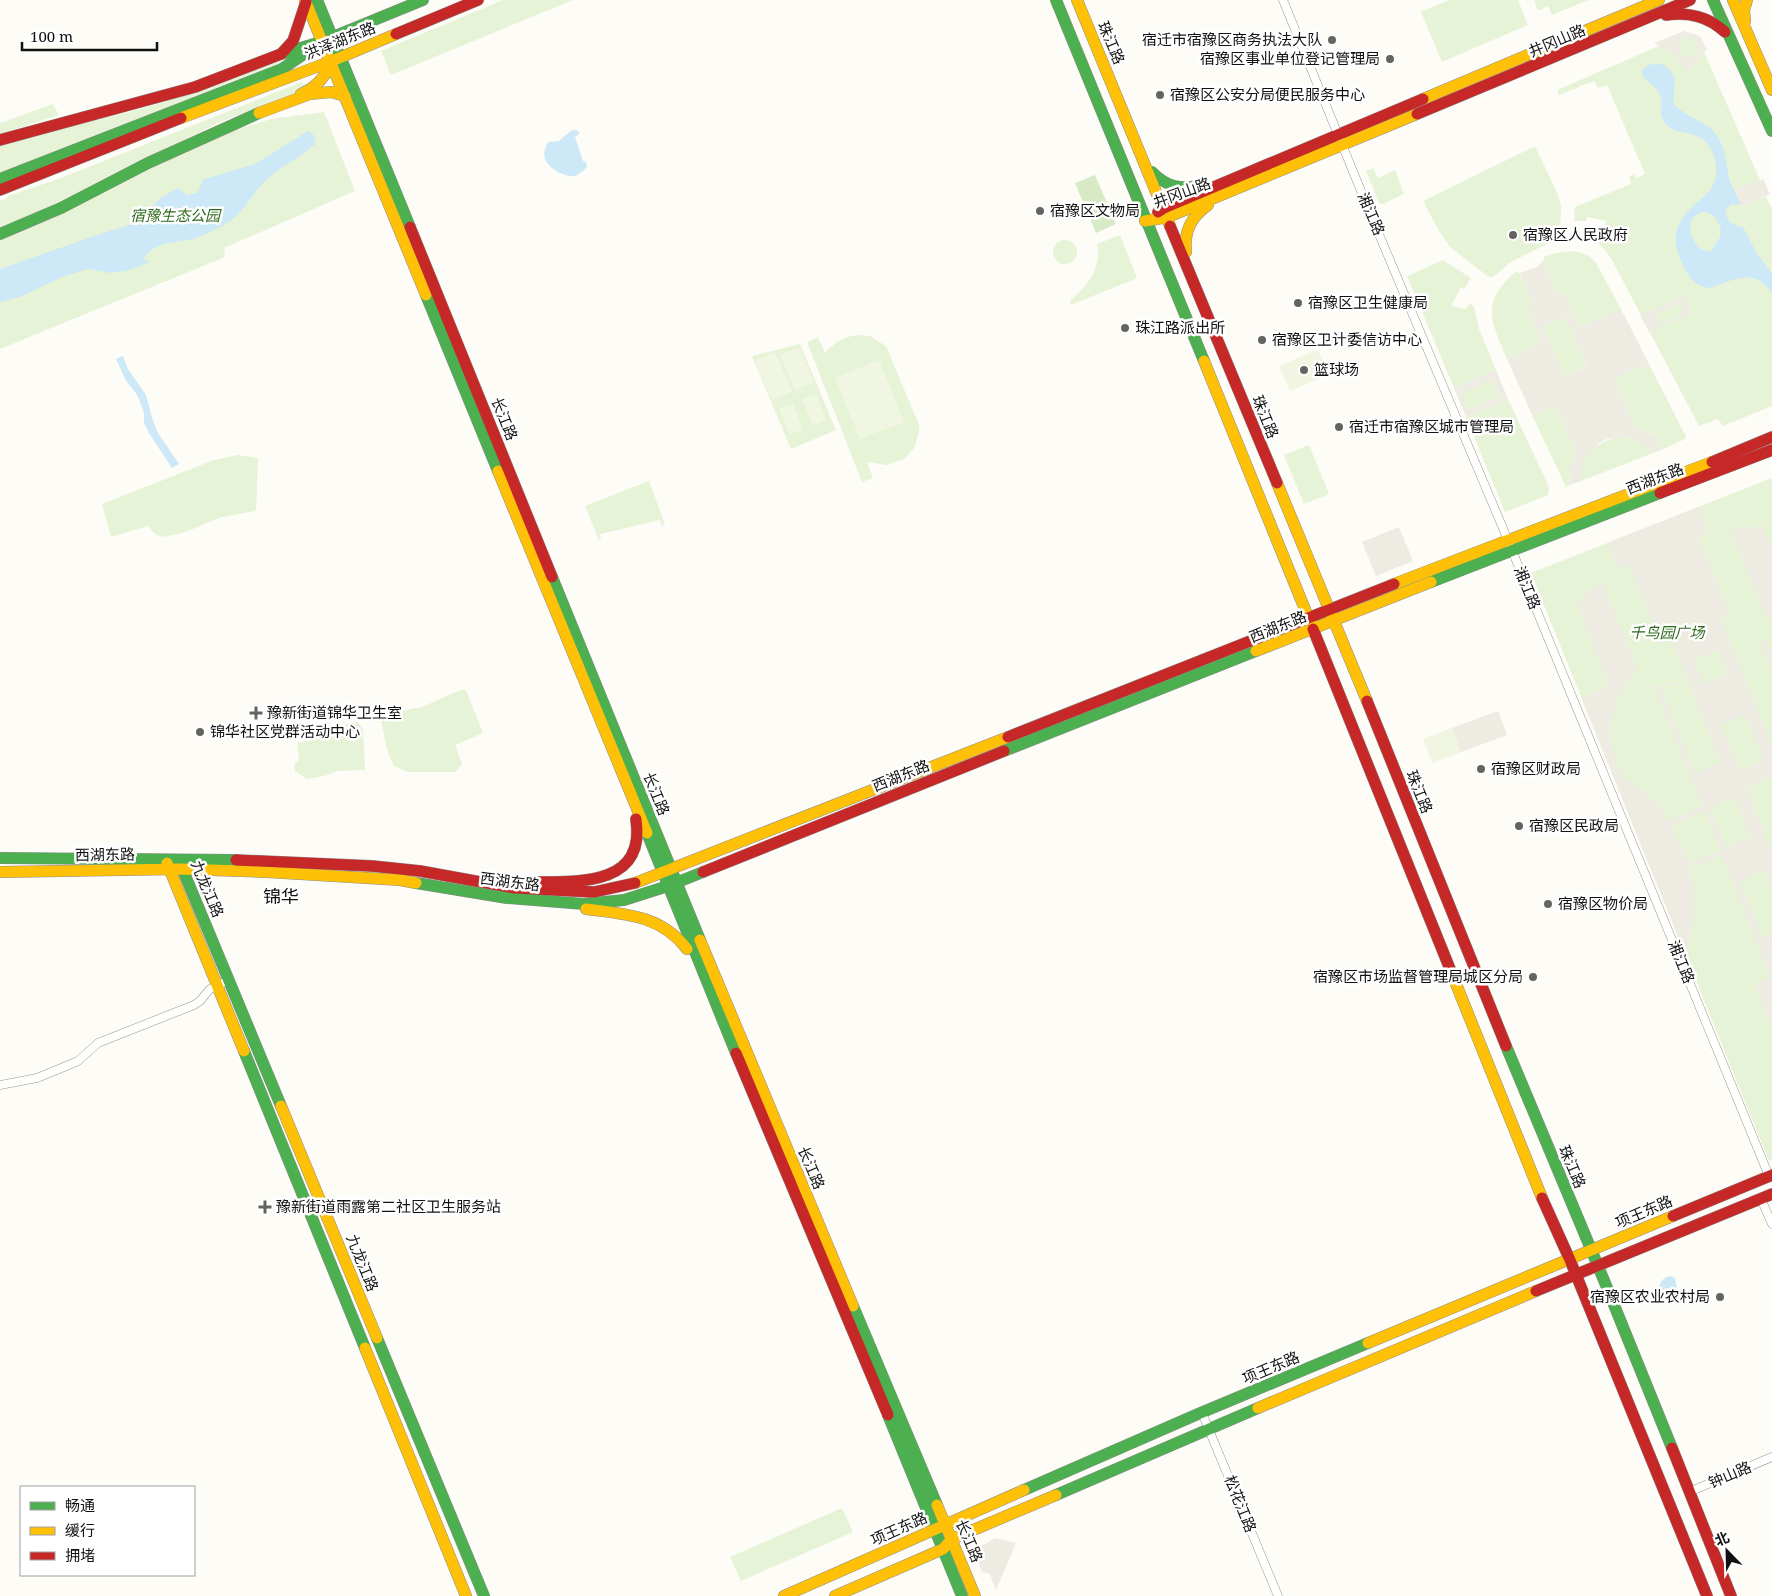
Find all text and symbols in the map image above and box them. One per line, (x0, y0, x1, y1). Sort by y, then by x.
street label: 洪泽湖东路 (301, 17, 378, 63)
street label: 珠江路 (1094, 18, 1130, 67)
street label: 井冈山路 (1525, 19, 1588, 61)
scale bar (22, 20, 158, 52)
text: 100 m (30, 26, 73, 46)
place label: 宿迁市宿豫区商务执法大队 (1142, 29, 1322, 49)
marker: 宿迁市宿豫区商务执法大队 (1326, 34, 1338, 46)
place label: 宿豫区事业单位登记管理局 (1200, 48, 1380, 68)
marker: 宿豫区事业单位登记管理局 (1384, 53, 1396, 65)
place label: 宿豫区公安分局便民服务中心 (1170, 84, 1365, 104)
marker: 宿豫区公安分局便民服务中心 (1154, 89, 1166, 101)
street label: 井冈山路 (1150, 172, 1213, 212)
street label: 湘江路 (1354, 189, 1390, 238)
place label: 宿豫区文物局 (1050, 200, 1140, 220)
park label: 宿豫生态公园 (130, 205, 222, 225)
marker: 宿豫区文物局 (1034, 205, 1046, 217)
place label: 宿豫区人民政府 (1523, 224, 1628, 244)
marker: 宿豫区人民政府 (1507, 229, 1519, 241)
place label: 宿豫区卫生健康局 (1308, 292, 1428, 312)
marker: 宿豫区卫生健康局 (1292, 297, 1304, 309)
place label: 珠江路派出所 (1135, 317, 1225, 337)
marker: 珠江路派出所 (1119, 322, 1131, 334)
place label: 宿豫区卫计委信访中心 (1272, 329, 1422, 349)
marker: 宿豫区卫计委信访中心 (1256, 334, 1268, 346)
place label: 篮球场 (1314, 359, 1359, 379)
marker: 篮球场 (1298, 364, 1310, 376)
street label: 珠江路 (1248, 392, 1284, 441)
street label: 长江路 (487, 394, 523, 443)
place label: 宿迁市宿豫区城市管理局 (1349, 416, 1514, 436)
marker: 宿迁市宿豫区城市管理局 (1333, 421, 1345, 433)
street label: 西湖东路 (1623, 458, 1686, 498)
street label: 湘江路 (1510, 563, 1546, 612)
street label: 西湖东路 (1246, 606, 1309, 647)
park label: 千鸟园广场 (1629, 622, 1706, 642)
place label: 豫新街道锦华卫生室 (267, 702, 402, 722)
marker: 豫新街道锦华卫生室 (249, 706, 263, 720)
place label: 锦华社区党群活动中心 (210, 721, 360, 741)
marker: 锦华社区党群活动中心 (194, 726, 206, 738)
street label: 西湖东路 (869, 755, 932, 796)
place label: 宿豫区财政局 (1491, 758, 1581, 778)
marker: 宿豫区财政局 (1475, 763, 1487, 775)
street label: 珠江路 (1402, 767, 1438, 816)
street label: 长江路 (639, 769, 675, 818)
place label: 宿豫区民政局 (1529, 815, 1619, 835)
marker: 宿豫区民政局 (1513, 820, 1525, 832)
street label: 西湖东路 (75, 843, 135, 865)
street label: 九龙江路 (187, 857, 229, 920)
street label: 西湖东路 (479, 867, 541, 895)
district label: 锦华 (263, 884, 299, 908)
place label: 宿豫区物价局 (1558, 893, 1648, 913)
marker: 宿豫区物价局 (1542, 898, 1554, 910)
street label: 湘江路 (1664, 937, 1700, 986)
place label: 宿豫区市场监督管理局城区分局 (1313, 966, 1523, 986)
marker: 宿豫区市场监督管理局城区分局 (1527, 971, 1539, 983)
street label: 珠江路 (1555, 1142, 1591, 1191)
street label: 长江路 (794, 1143, 830, 1192)
street label: 项王东路 (1612, 1190, 1675, 1232)
place label: 豫新街道雨露第二社区卫生服务站 (276, 1196, 501, 1216)
marker: 豫新街道雨露第二社区卫生服务站 (258, 1200, 272, 1214)
street label: 九龙江路 (342, 1231, 383, 1294)
place label: 宿豫区农业农村局 (1590, 1286, 1710, 1306)
marker: 宿豫区农业农村局 (1714, 1291, 1726, 1303)
street label: 项王东路 (1239, 1346, 1302, 1388)
street label: 钟山路 (1705, 1456, 1754, 1492)
street label: 松花江路 (1220, 1472, 1261, 1535)
legend (20, 1486, 195, 1576)
text: 畅通 (65, 1495, 95, 1515)
street label: 项王东路 (867, 1507, 930, 1549)
street label: 长江路 (952, 1516, 988, 1565)
text: 缓行 (65, 1520, 95, 1540)
north arrow (1702, 1526, 1752, 1576)
text: 北 (1712, 1527, 1732, 1550)
text: 拥堵 (65, 1545, 95, 1565)

